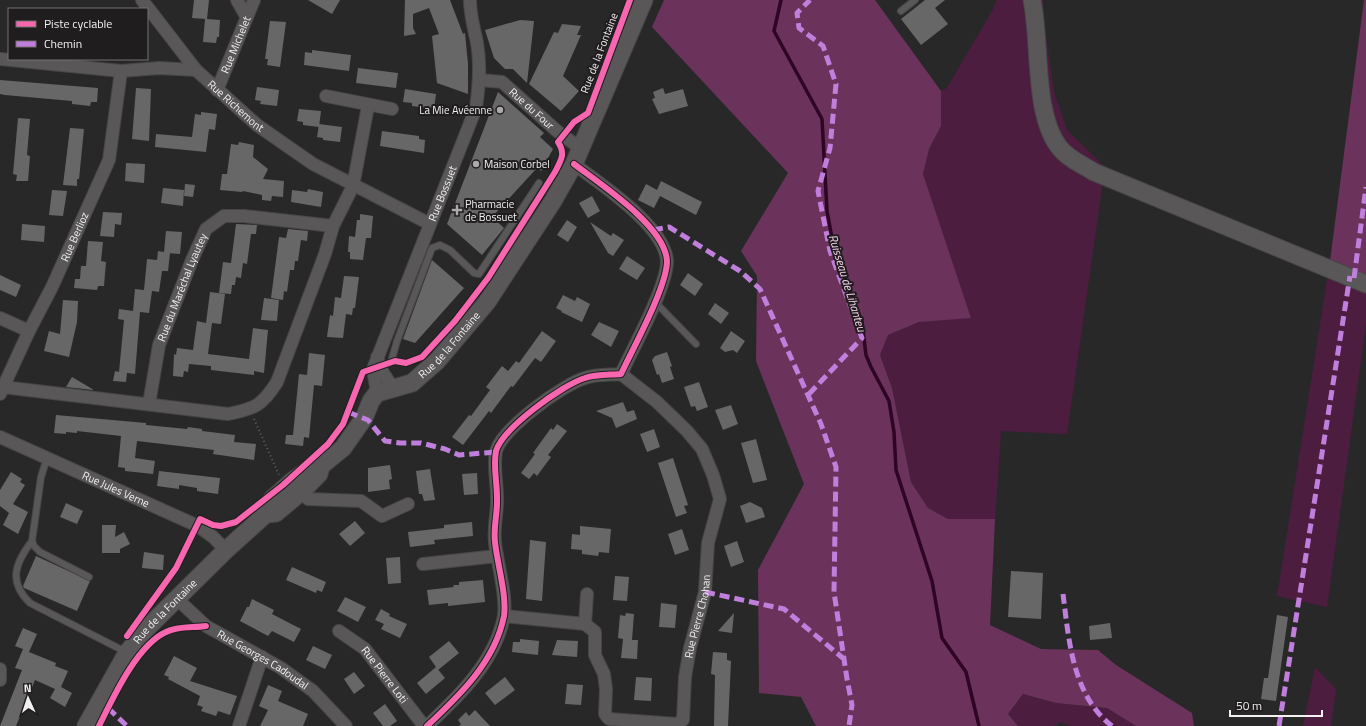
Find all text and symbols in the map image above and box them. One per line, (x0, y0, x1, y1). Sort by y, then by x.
legend (8, 8, 148, 60)
street label: Rue de la Fontaine (576, 10, 622, 96)
text: Piste cyclable (44, 14, 112, 33)
street label: Rue Michelet (217, 14, 255, 76)
text: Chemin (44, 34, 82, 53)
street label: Rue Richemont (204, 76, 267, 136)
street label: Rue du Four (506, 84, 558, 133)
place label: La Mie Avéenne (419, 102, 492, 118)
marker: La Mie Avéenne (495, 105, 505, 115)
place label: Maison Corbel (484, 156, 550, 172)
marker: Maison Corbel (471, 159, 481, 169)
street label: Rue Bossuet (424, 163, 461, 224)
place label: Pharmacie de Bossuet (465, 196, 517, 225)
marker: Pharmacie de Bossuet (452, 205, 462, 215)
street label: Rue Berlioz (56, 210, 93, 264)
street label: Rue du Maréchal Lyautey (153, 230, 211, 344)
water label: Ruisseau de Lihanteu (824, 232, 872, 335)
street label: Rue de la Fontaine (415, 308, 484, 382)
street label: Rue Jules Verne (80, 467, 152, 511)
street label: Rue Pierre Chohan (680, 574, 714, 659)
street label: Rue de la Fontaine (129, 575, 201, 647)
street label: Rue Georges Cadoudal (214, 626, 312, 693)
street label: Rue Pierre Loti (358, 643, 412, 707)
north arrow (8, 678, 48, 718)
text: N (23, 680, 32, 696)
scale bar (1230, 692, 1322, 718)
text: 50 m (1236, 696, 1262, 715)

